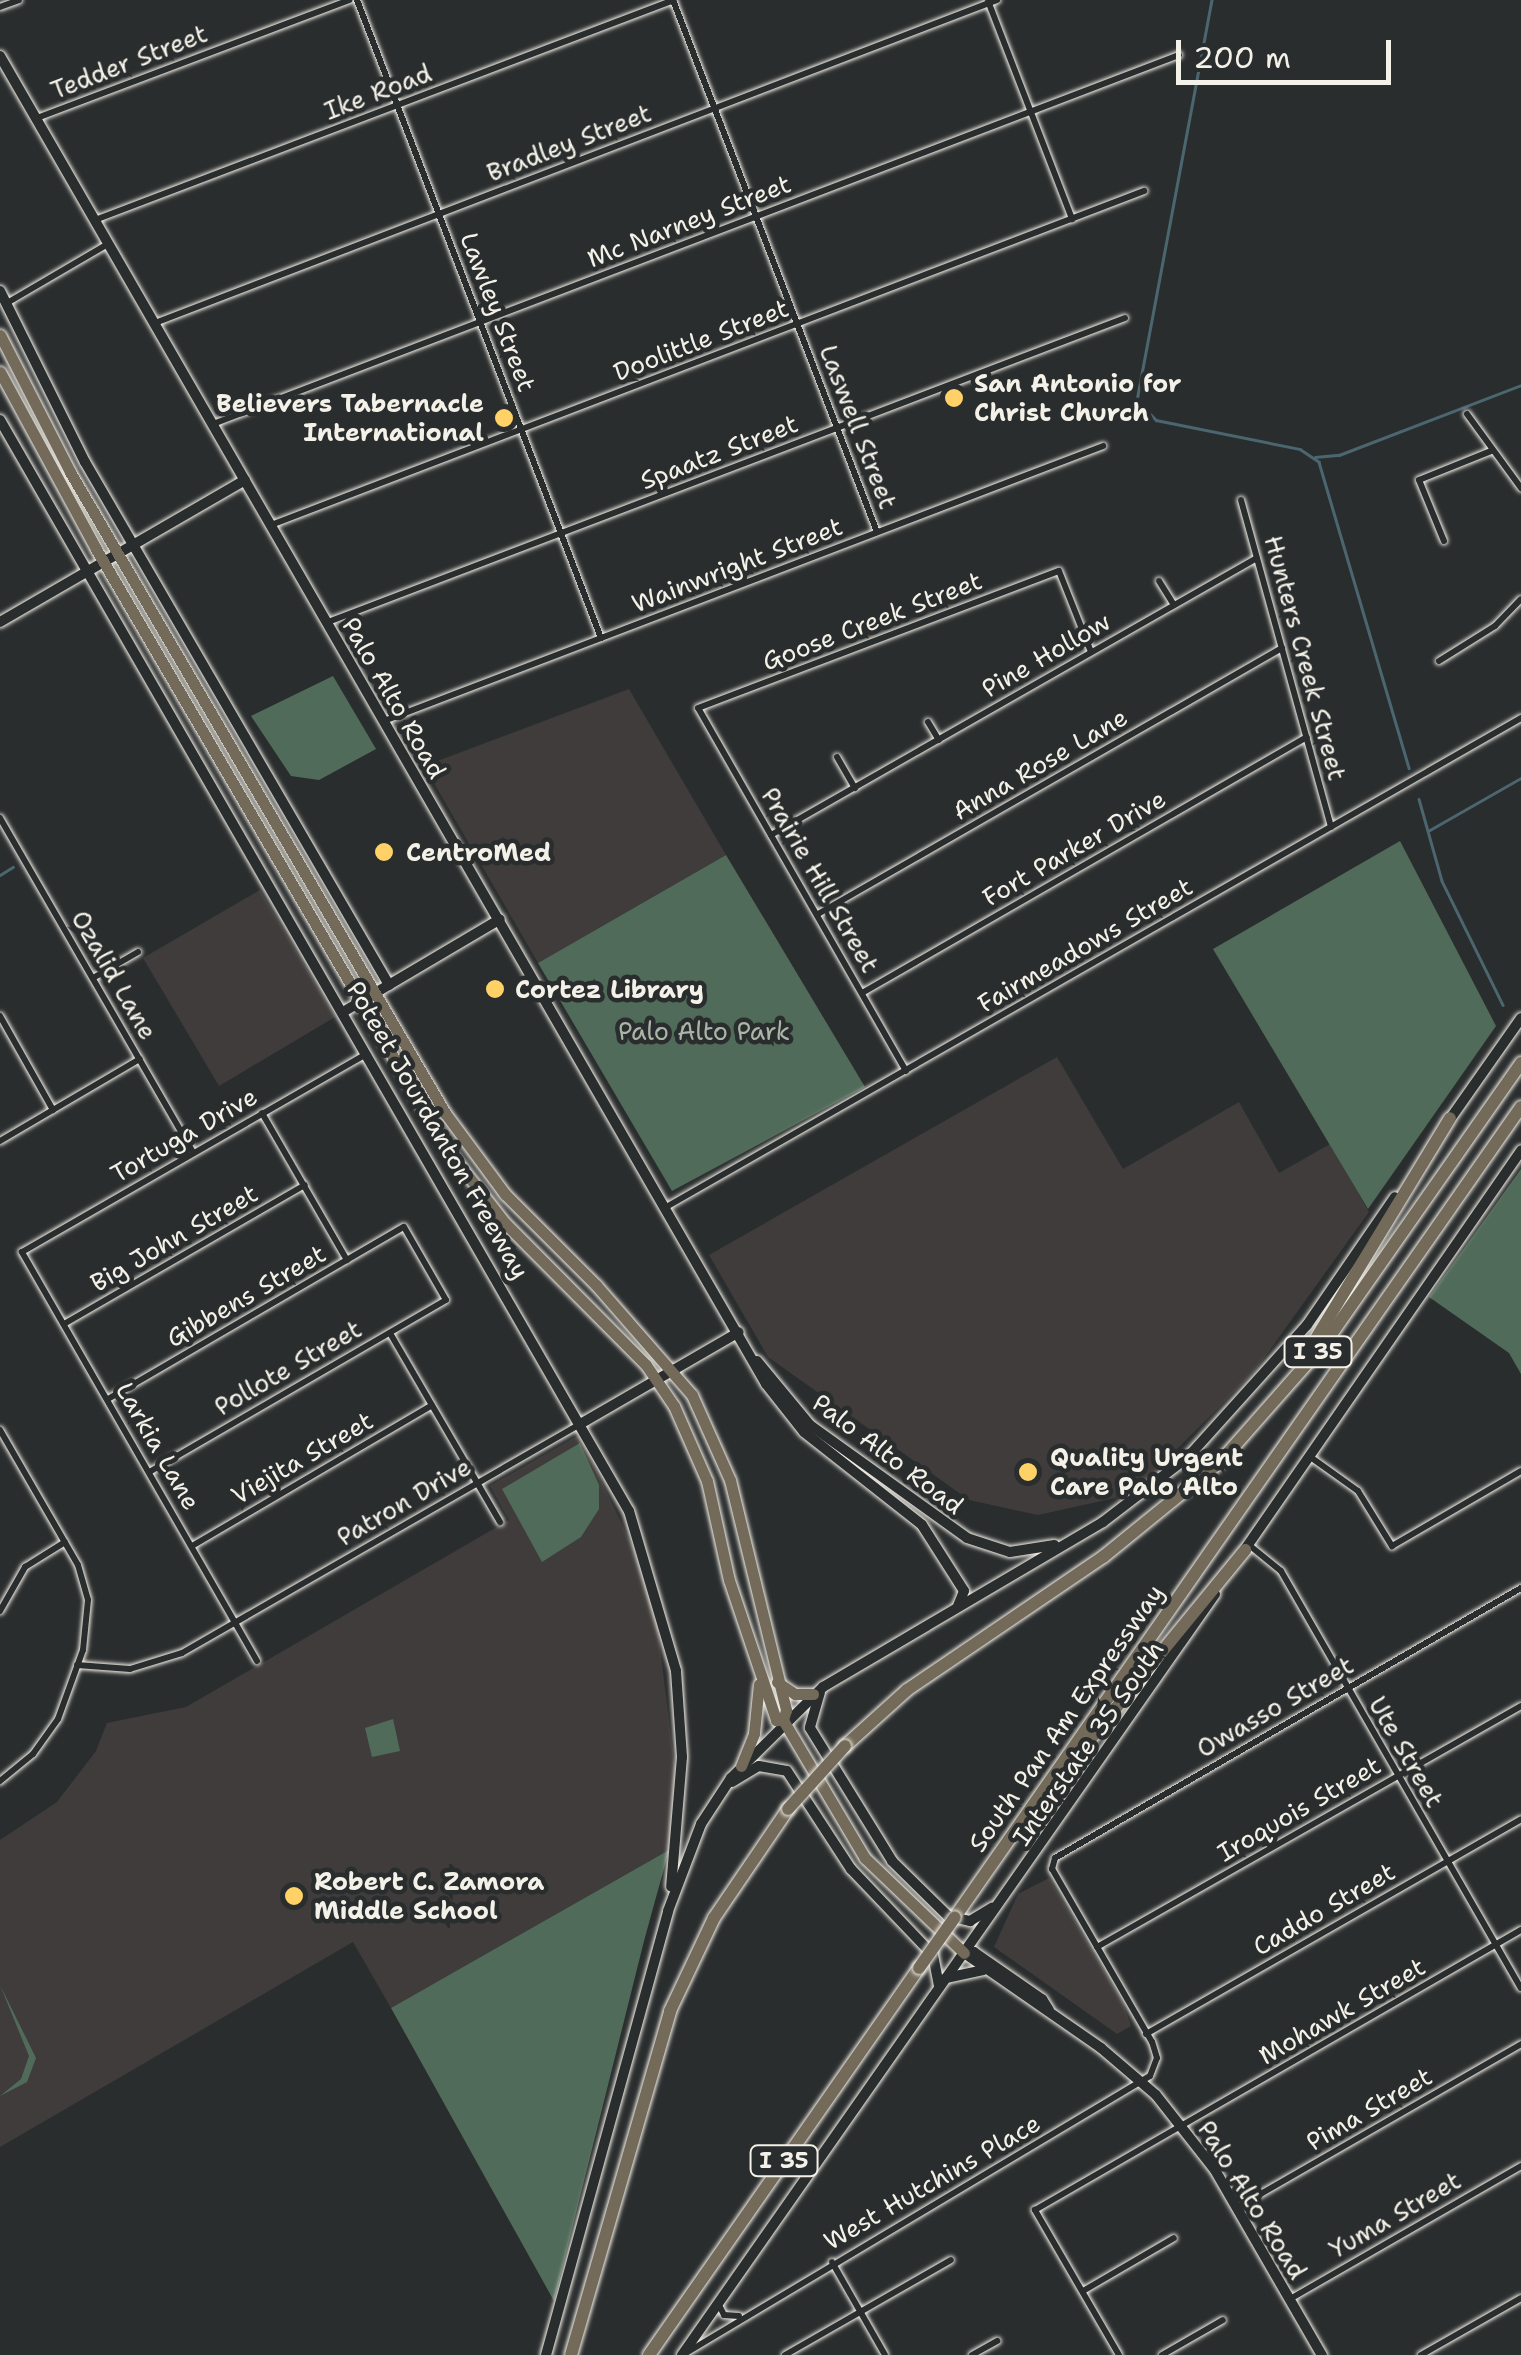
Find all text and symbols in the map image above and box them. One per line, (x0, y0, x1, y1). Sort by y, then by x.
street label: Tedder Street (47, 18, 211, 106)
scale bar (1181, 20, 1396, 82)
text: 200 m (1193, 37, 1291, 78)
street label: Ike Road (320, 58, 436, 126)
street label: Bradley Street (483, 98, 655, 188)
street label: Mc Narney Street (583, 168, 795, 274)
street label: Lawley Street (454, 228, 542, 396)
street label: Doolittle Street (609, 293, 793, 387)
street label: Laswell Street (813, 341, 903, 513)
place label: San Antonio for Christ Church (974, 369, 1182, 428)
marker: San Antonio for Christ Church (943, 387, 965, 409)
place label: Believers Tabernacle International (216, 389, 484, 448)
marker: Believers Tabernacle International (493, 407, 515, 429)
street label: Spaatz Street (636, 408, 802, 496)
street label: Wainwright Street (628, 511, 846, 619)
street label: Hunters Creek Street (1258, 532, 1352, 784)
street label: Goose Creek Street (758, 565, 986, 677)
street label: Pine Hollow (976, 606, 1116, 704)
street label: Palo Alto Road (336, 612, 452, 784)
street label: Anna Rose Lane (947, 702, 1133, 826)
street label: Prairie Hill Street (755, 782, 885, 978)
street label: Fort Parker Drive (977, 783, 1171, 913)
place label: CentroMed (406, 837, 551, 867)
marker: CentroMed (371, 839, 397, 865)
street label: Fairmeadows Street (972, 871, 1198, 1019)
street label: Ozalid Lane (65, 905, 163, 1045)
place label: Cortez Library (515, 974, 704, 1004)
street label: Poteet Jourdanton Freeway (340, 976, 536, 1284)
marker: Cortez Library (484, 978, 506, 1000)
park label: Palo Alto Park (618, 1016, 790, 1046)
street label: Tortuga Drive (106, 1081, 262, 1189)
street label: Big John Street (85, 1178, 263, 1298)
street label: Gibbens Street (161, 1238, 331, 1354)
street label: Pollote Street (209, 1314, 367, 1422)
road number: I 35 (1283, 1335, 1353, 1369)
street label: Larkia Lane (109, 1377, 207, 1515)
street label: Palo Alto Road (807, 1387, 969, 1521)
street label: Viejita Street (226, 1405, 378, 1511)
place label: Quality Urgent Care Palo Alto (1050, 1443, 1243, 1502)
street label: Patron Drive (332, 1452, 476, 1552)
marker: Quality Urgent Care Palo Alto (1015, 1459, 1041, 1485)
street label: South Pan Am Expressway (962, 1578, 1170, 1858)
street label: Interstate 35 South (1006, 1635, 1170, 1851)
street label: Owasso Street (1191, 1650, 1359, 1764)
street label: Ute Street (1362, 1691, 1450, 1813)
street label: Iroquois Street (1212, 1750, 1386, 1868)
street label: Caddo Street (1248, 1856, 1400, 1962)
place label: Robert C. Zamora Middle School (314, 1867, 544, 1926)
marker: Robert C. Zamora Middle School (283, 1885, 305, 1907)
street label: Mohawk Street (1254, 1951, 1430, 2071)
street label: Pima Street (1301, 2061, 1437, 2157)
street label: West Hutchins Place (818, 2108, 1046, 2256)
street label: Palo Alto Road (1191, 2115, 1313, 2285)
road number: I 35 (749, 2144, 819, 2178)
street label: Yuma Street (1324, 2165, 1466, 2265)

